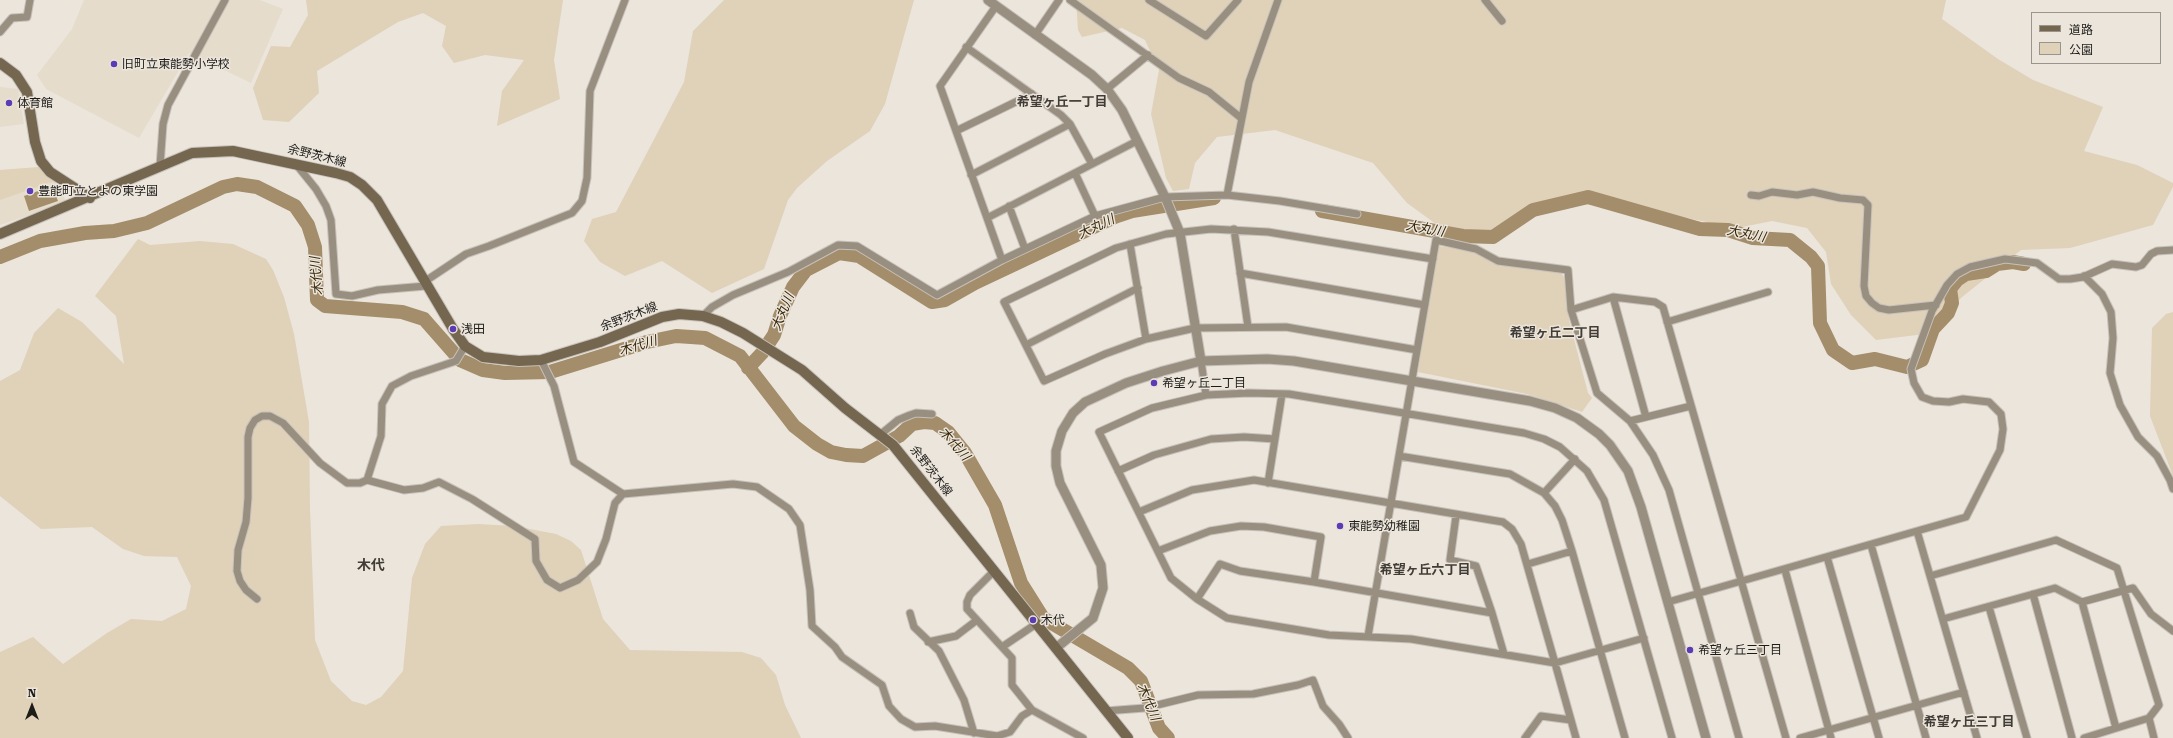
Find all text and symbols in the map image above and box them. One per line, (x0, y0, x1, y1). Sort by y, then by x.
legend (2031, 12, 2161, 64)
text: 道路 (2069, 23, 2093, 37)
text: 公園 (2069, 43, 2093, 57)
place label: 旧町立東能勢小学校 (122, 57, 230, 71)
marker: 旧町立東能勢小学校 (109, 59, 119, 69)
district label: 希望ヶ丘一丁目 (1017, 94, 1107, 110)
place label: 体育館 (17, 96, 53, 110)
marker: 体育館 (4, 98, 14, 108)
street label: 余野茨木線 (286, 142, 348, 170)
place label: 豊能町立とよの東学園 (38, 184, 158, 198)
marker: 豊能町立とよの東学園 (25, 186, 35, 196)
water label: 大丸川 (1075, 212, 1117, 242)
water label: 大丸川 (1404, 218, 1446, 240)
water label: 大丸川 (1725, 223, 1767, 245)
water label: 木代川 (308, 256, 326, 296)
water label: 大丸川 (768, 291, 798, 333)
street label: 余野茨木線 (598, 300, 660, 334)
place label: 浅田 (461, 322, 485, 336)
marker: 浅田 (448, 324, 458, 334)
district label: 希望ヶ丘二丁目 (1510, 325, 1600, 341)
water label: 木代川 (617, 333, 659, 359)
place label: 希望ヶ丘二丁目 (1162, 376, 1246, 390)
marker: 希望ヶ丘二丁目 (1149, 378, 1159, 388)
water label: 木代川 (935, 424, 973, 464)
street label: 余野茨木線 (907, 443, 955, 499)
place label: 東能勢幼稚園 (1348, 519, 1420, 533)
marker: 東能勢幼稚園 (1335, 521, 1345, 531)
district label: 木代 (357, 558, 385, 574)
district label: 希望ヶ丘六丁目 (1380, 562, 1470, 578)
place label: 木代 (1041, 613, 1065, 627)
marker: 木代 (1028, 615, 1038, 625)
place label: 希望ヶ丘三丁目 (1698, 643, 1782, 657)
marker: 希望ヶ丘三丁目 (1685, 645, 1695, 655)
water label: 木代川 (1133, 681, 1163, 723)
north arrow (12, 686, 52, 726)
text: N (28, 687, 36, 700)
district label: 希望ヶ丘三丁目 (1924, 714, 2014, 730)

